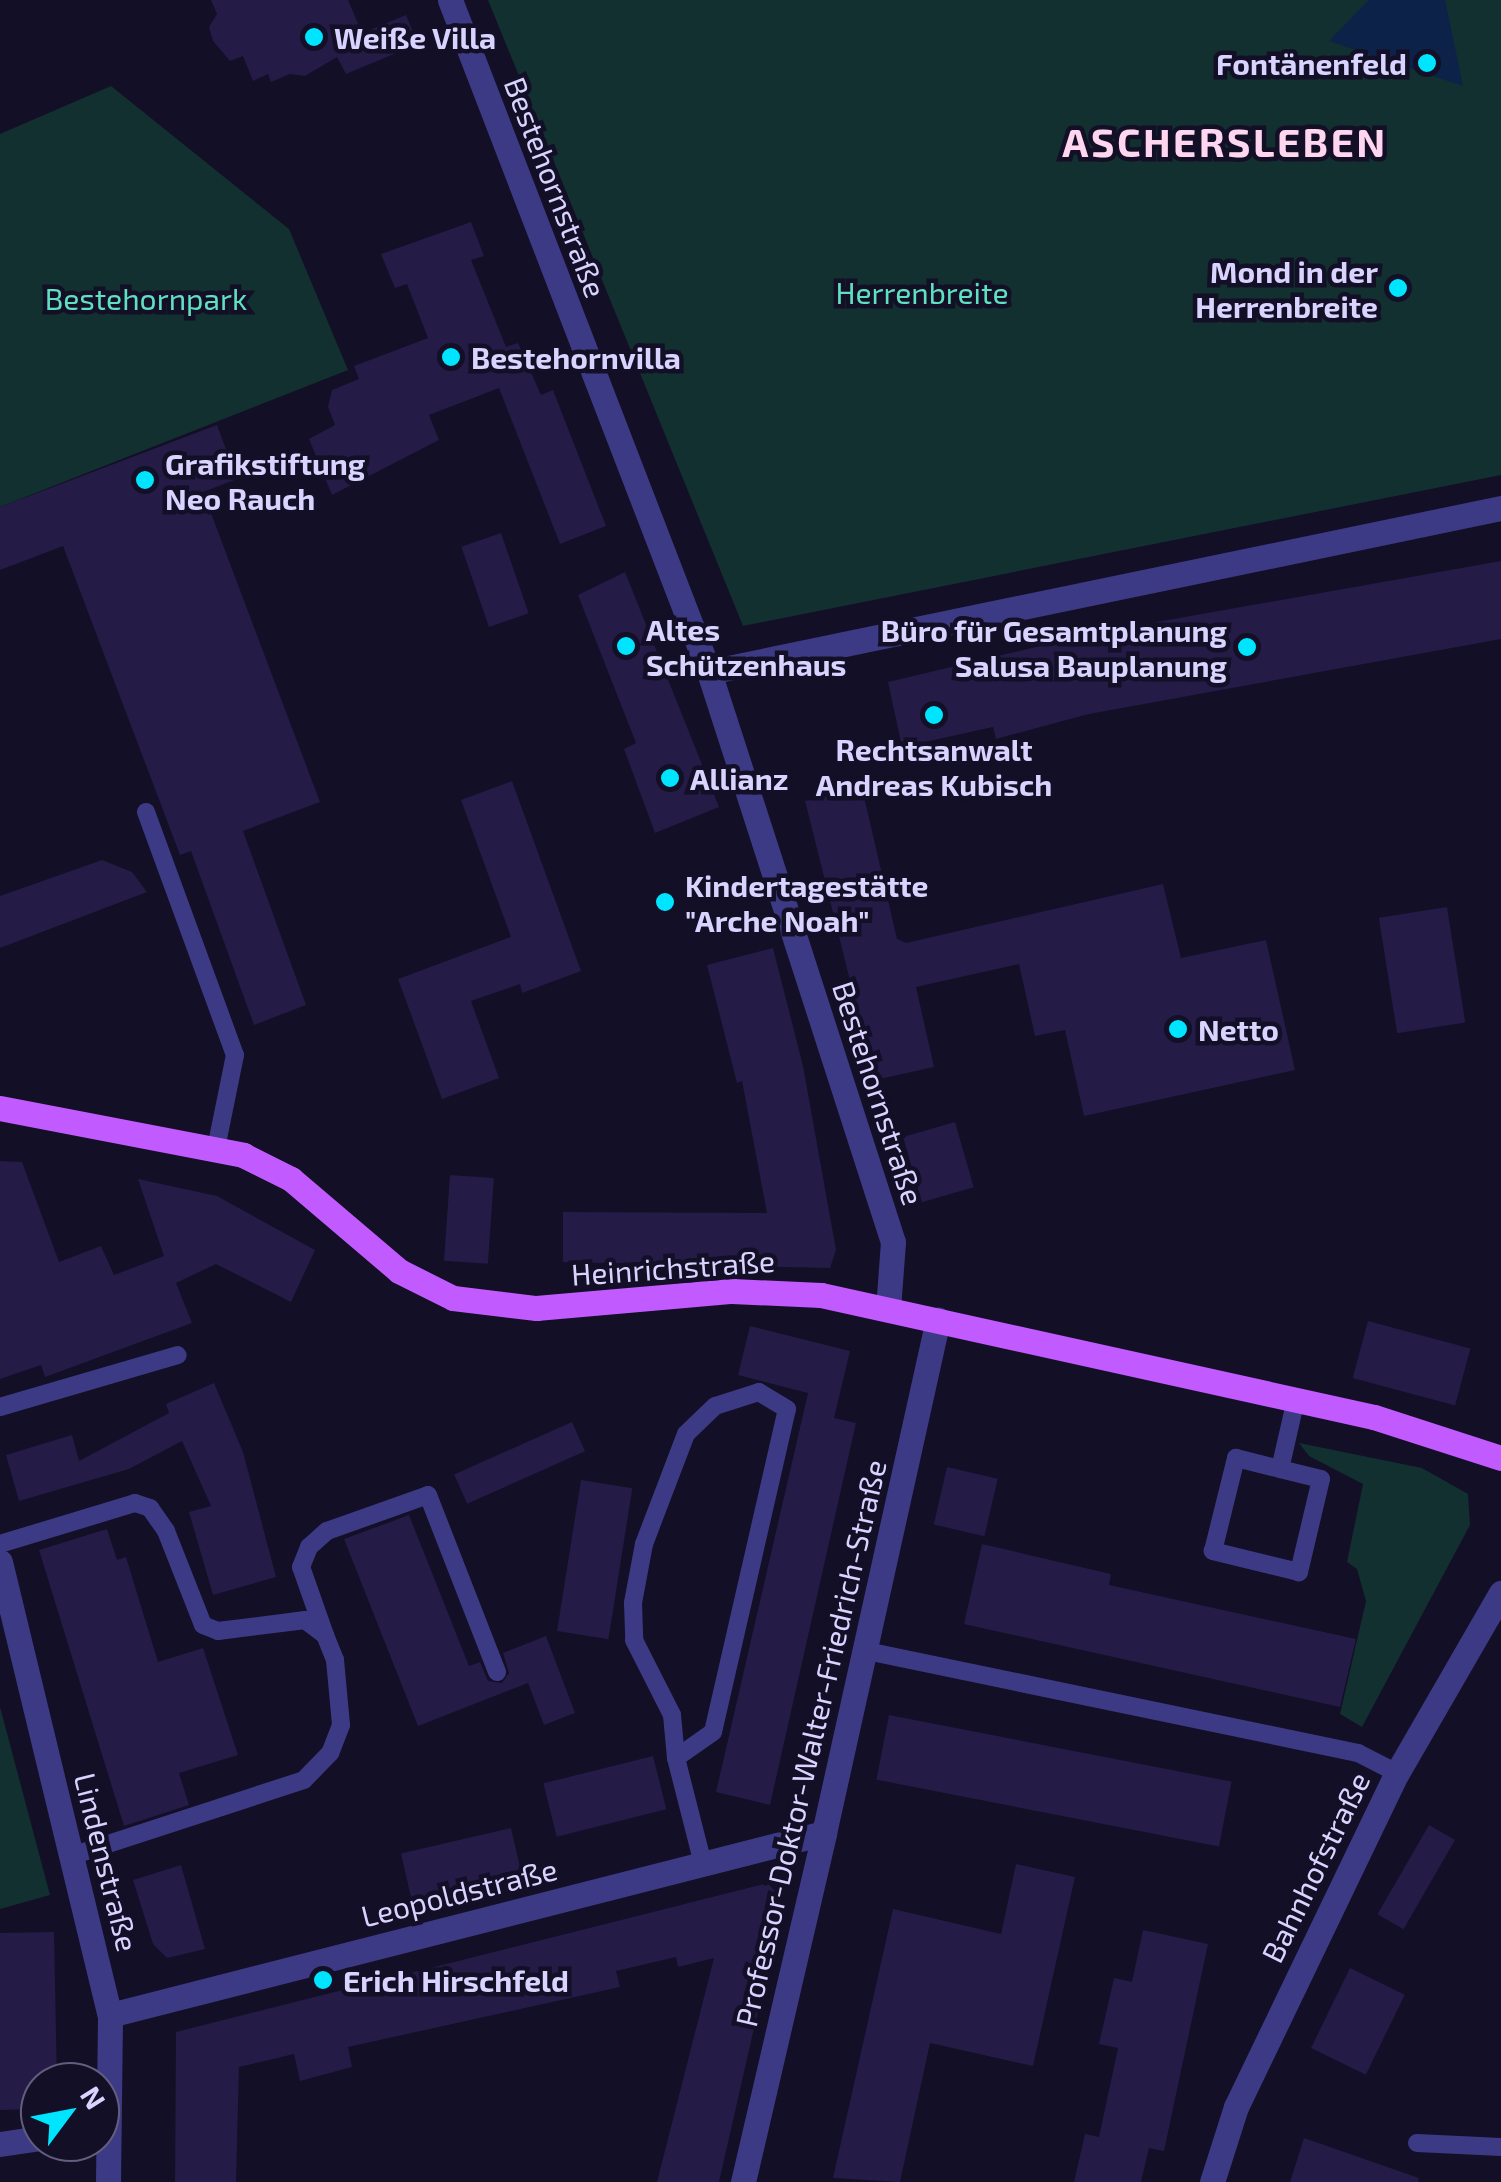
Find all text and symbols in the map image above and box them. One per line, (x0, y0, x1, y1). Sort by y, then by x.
place label: Weiße Villa (334, 19, 497, 55)
marker: Weiße Villa (303, 26, 325, 48)
place label: Fontänenfeld (1216, 45, 1407, 81)
marker: Fontänenfeld (1416, 52, 1438, 74)
street label: Bestehornstraße (497, 72, 615, 302)
district label: ASCHERSLEBEN (1062, 117, 1388, 165)
place label: Mond in der Herrenbreite (1195, 253, 1378, 324)
park label: Herrenbreite (835, 274, 1009, 310)
marker: Mond in der Herrenbreite (1387, 277, 1409, 299)
park label: Bestehornpark (45, 280, 247, 316)
place label: Bestehornvilla (471, 339, 681, 375)
marker: Bestehornvilla (440, 346, 462, 368)
place label: Grafikstiftung Neo Rauch (165, 445, 365, 516)
marker: Grafikstiftung Neo Rauch (134, 469, 156, 491)
place label: Altes Schützenhaus (646, 611, 846, 682)
place label: Büro für Gesamtplanung Salusa Bauplanung (880, 612, 1227, 682)
marker: Altes Schützenhaus (615, 635, 637, 657)
marker: Büro für Gesamtplanung Salusa Bauplanung (1236, 636, 1258, 658)
marker: Rechtsanwalt Andreas Kubisch (923, 704, 945, 726)
place label: Rechtsanwalt Andreas Kubisch (816, 731, 1052, 802)
place label: Allianz (690, 760, 788, 796)
marker: Allianz (659, 767, 681, 789)
place label: Kindertagestätte "Arche Noah" (685, 867, 928, 938)
marker: Kindertagestätte "Arche Noah" (654, 891, 676, 913)
street label: Bestehornstraße (826, 977, 932, 1209)
place label: Netto (1198, 1011, 1279, 1047)
marker: Netto (1167, 1018, 1189, 1040)
street label: Heinrichstraße (570, 1242, 776, 1292)
street label: Professor-Doktor-Walter-Friedrich-Straße (727, 1456, 893, 2030)
street label: Bahnhofstraße (1253, 1766, 1377, 1968)
street label: Lindenstraße (67, 1769, 147, 1955)
street label: Leopoldstraße (357, 1850, 561, 1934)
place label: Erich Hirschfeld (343, 1962, 569, 1998)
marker: Erich Hirschfeld (312, 1969, 334, 1991)
north arrow (20, 2062, 120, 2162)
text: N (74, 2080, 114, 2115)

